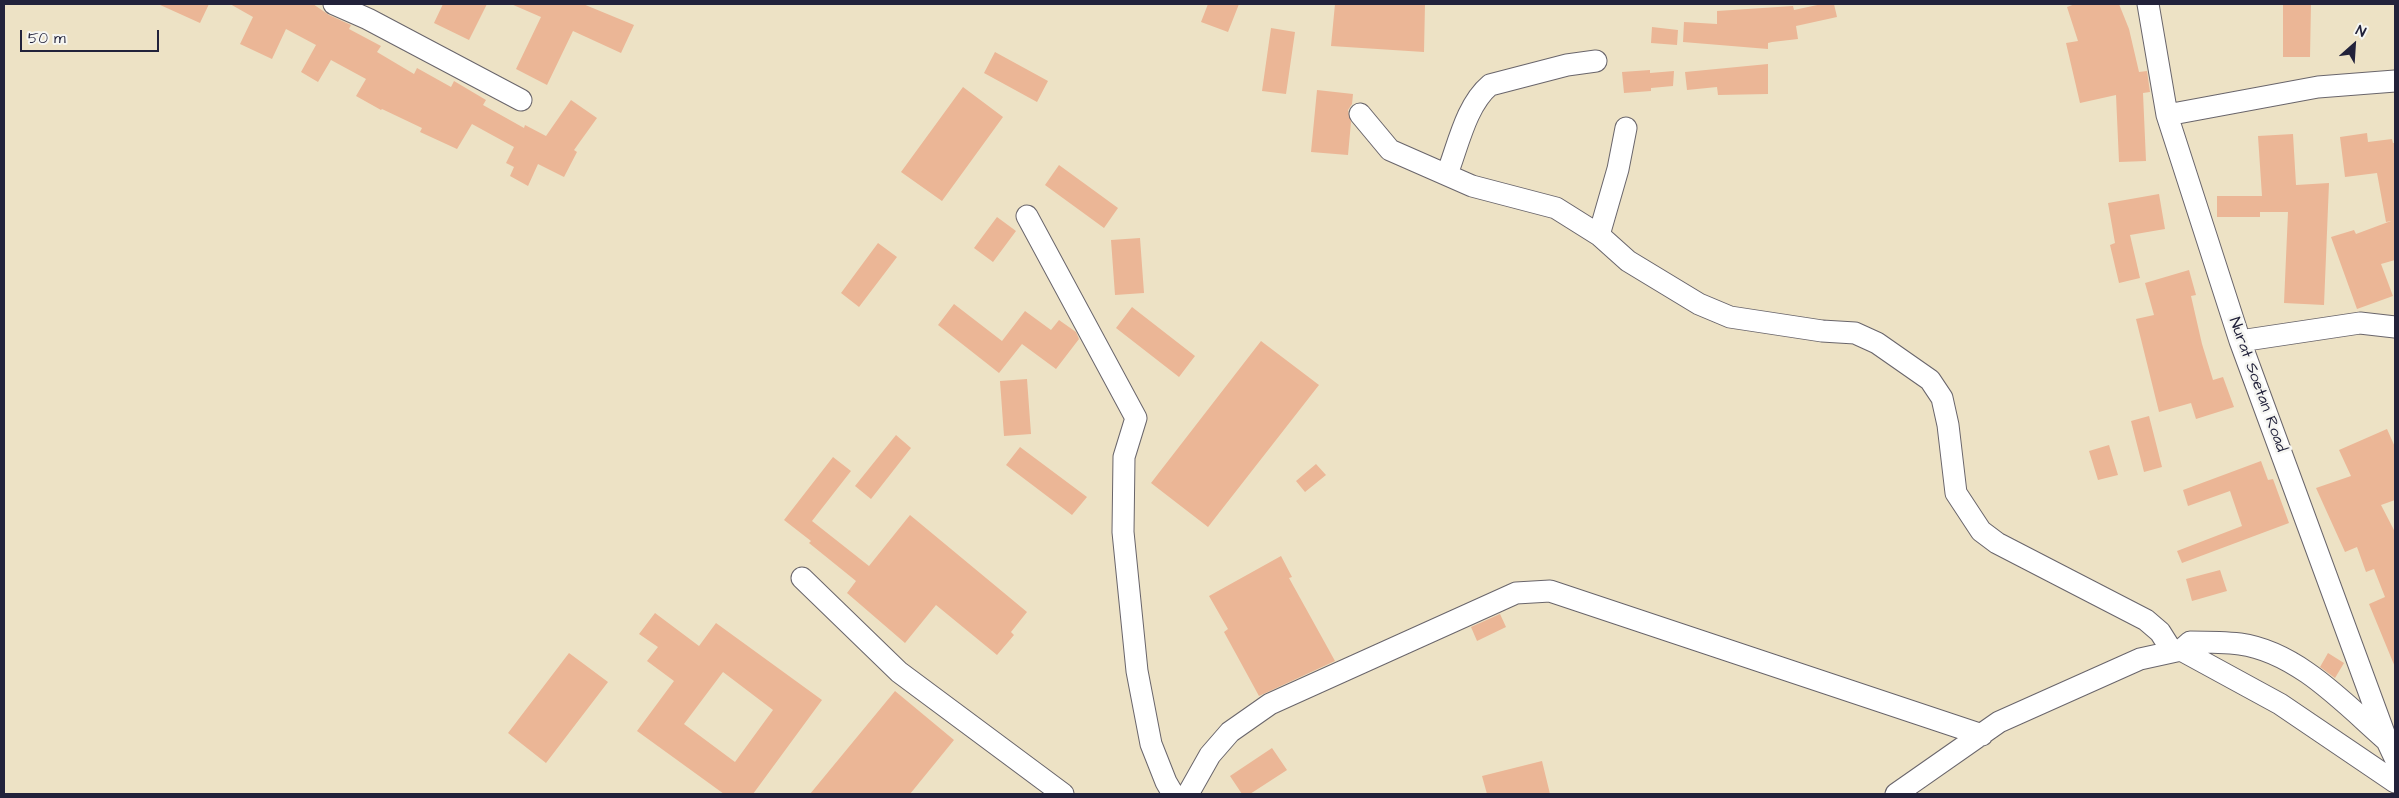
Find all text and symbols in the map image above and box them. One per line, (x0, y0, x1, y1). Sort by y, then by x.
scale bar (22, 20, 161, 52)
north arrow (2329, 20, 2379, 70)
text: N (2352, 21, 2369, 42)
text: 50 m (28, 28, 66, 49)
street label: Nurat Soetan Road (2224, 315, 2290, 455)

